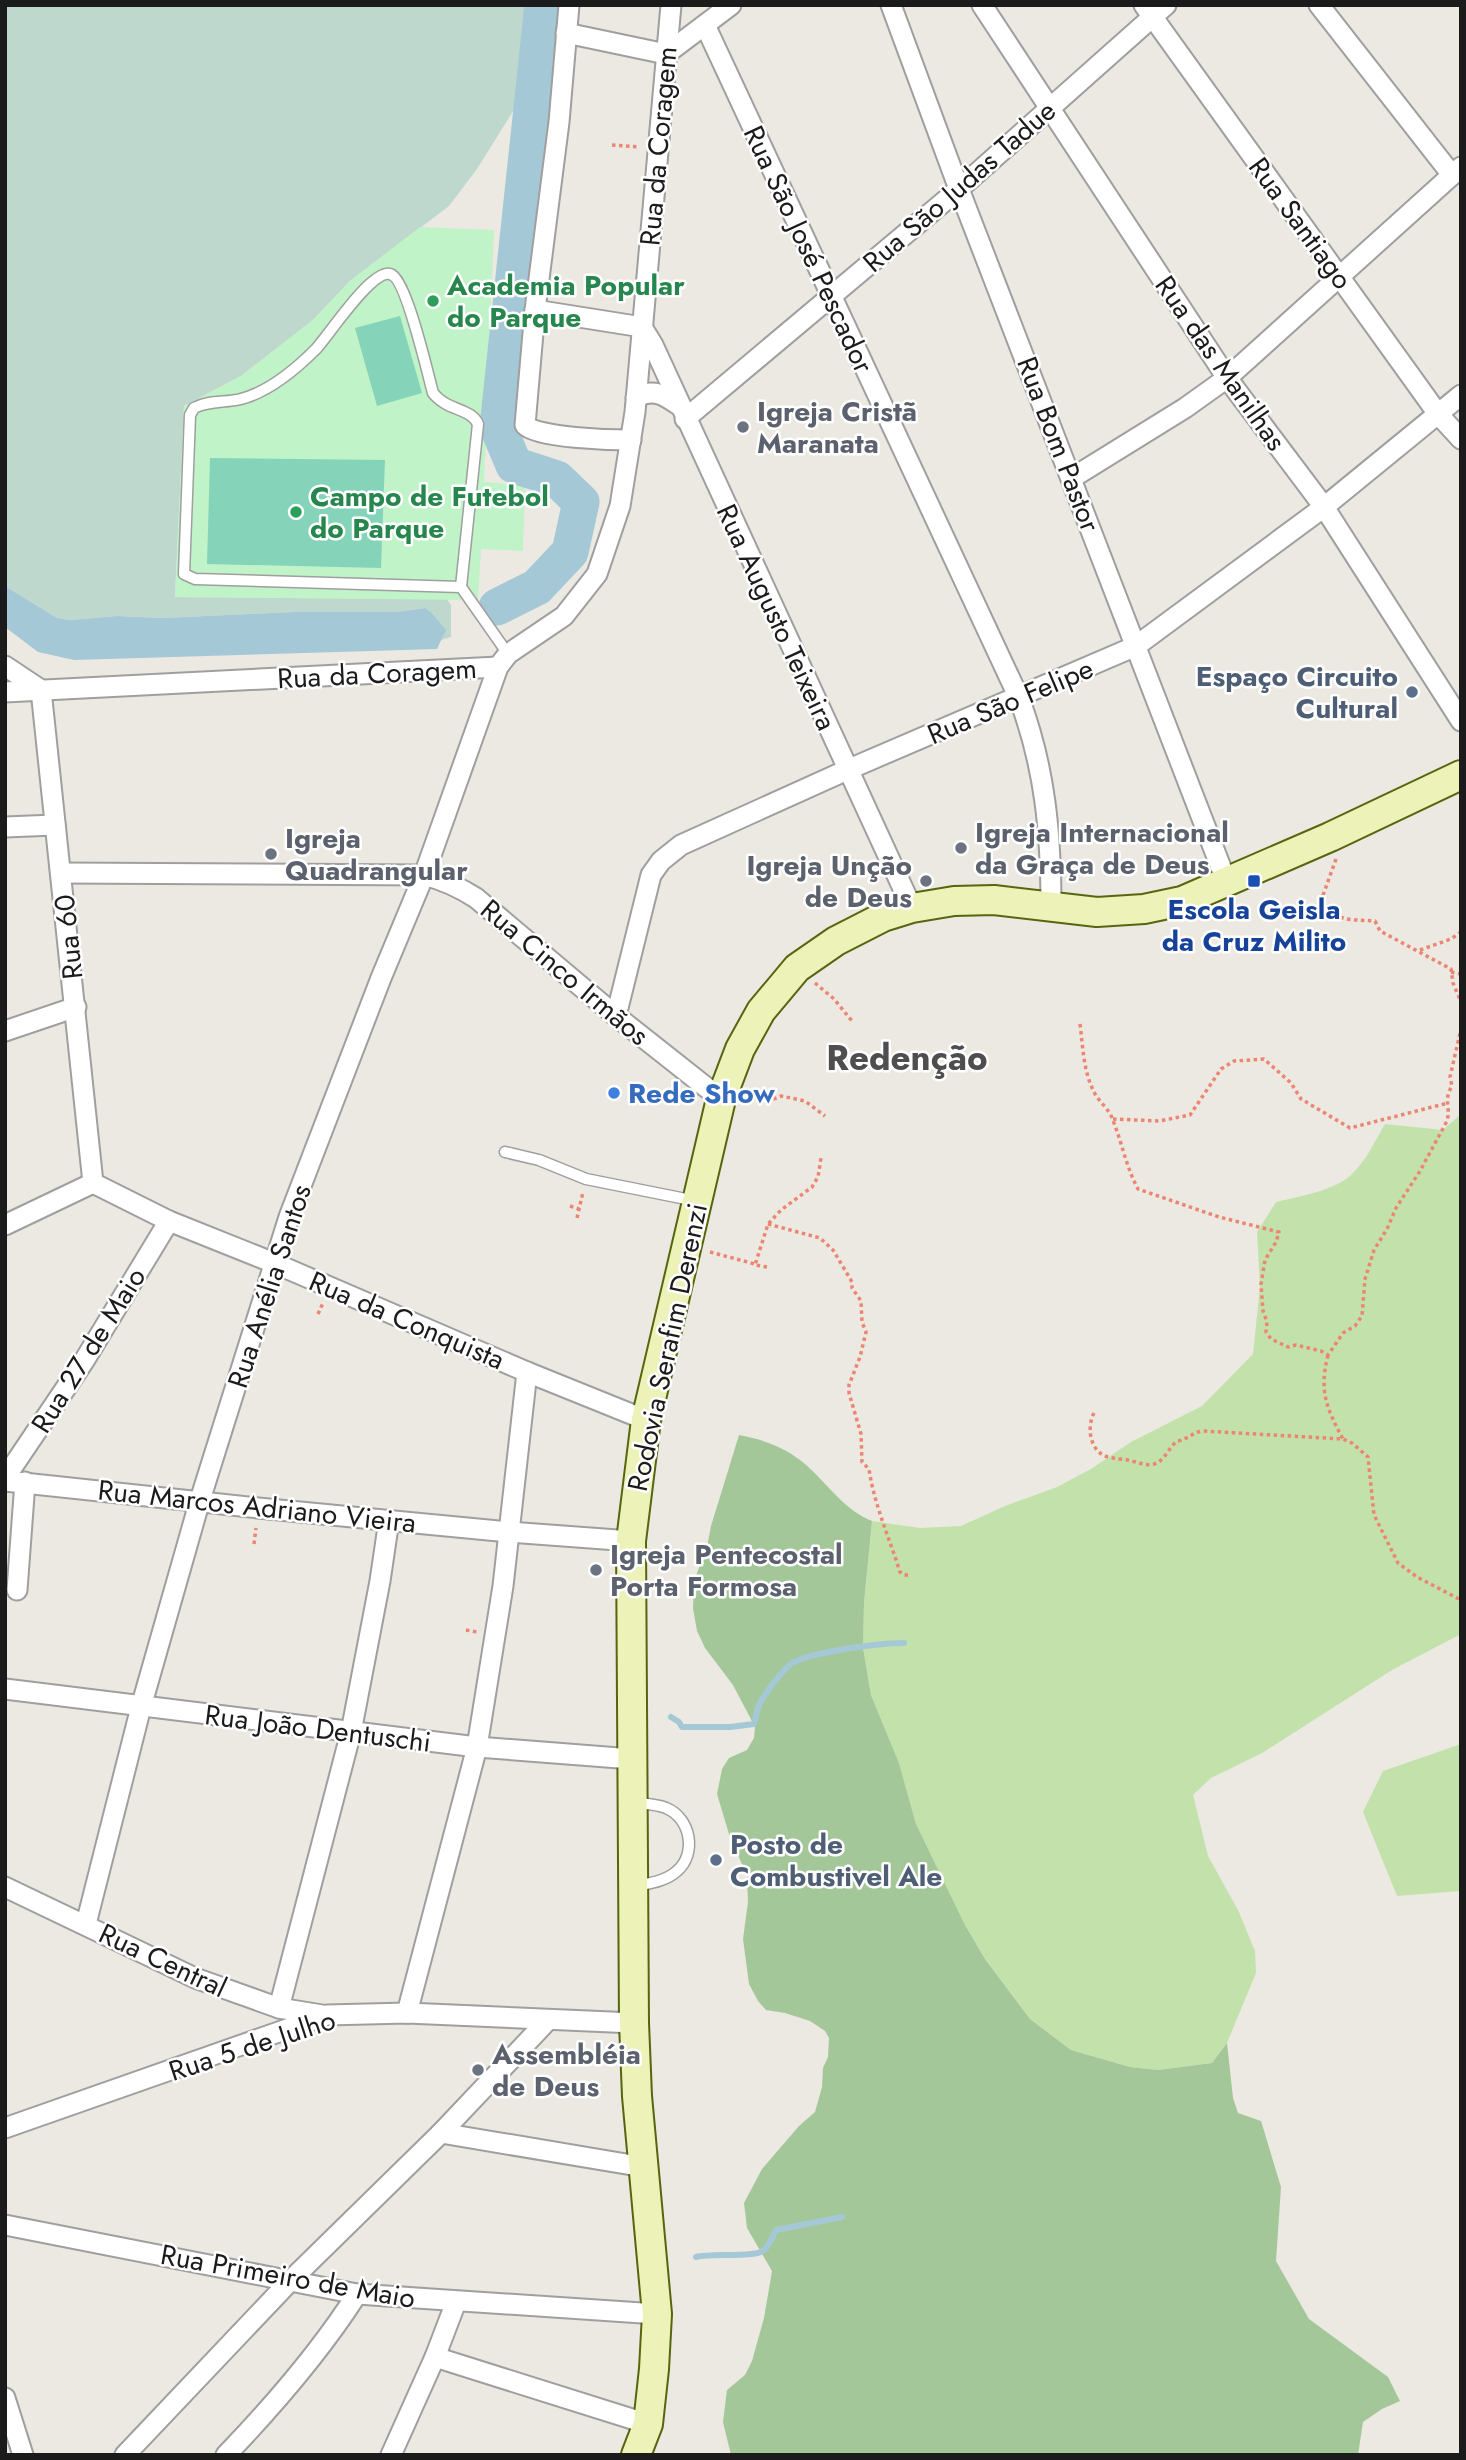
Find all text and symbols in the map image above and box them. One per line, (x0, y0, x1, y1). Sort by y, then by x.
street label: Rua da Coragem (629, 45, 688, 247)
street label: Rua São Judas Tadue (854, 91, 1065, 282)
street label: Rua São José Pescador (733, 119, 884, 380)
street label: Rua Santiago (1239, 149, 1363, 298)
place label: Academia Popular do Parque (446, 265, 685, 338)
street label: Rua das Manilhas (1145, 267, 1296, 459)
marker: Academia Popular do Parque (425, 293, 441, 309)
street label: Rua Bom Pastor (1006, 351, 1111, 538)
place label: Igreja Cristã Maranata (757, 391, 917, 464)
marker: Igreja Cristã Maranata (735, 419, 751, 435)
place label: Campo de Futebol do Parque (310, 476, 549, 549)
street label: Rua Augusto Teixeira (706, 497, 847, 737)
marker: Campo de Futebol do Parque (288, 504, 304, 520)
street label: Rua da Coragem (276, 648, 478, 699)
street label: Rua São Felipe (921, 648, 1099, 755)
place label: Espaço Circuito Cultural (1196, 656, 1398, 729)
marker: Espaço Circuito Cultural (1404, 684, 1420, 700)
place label: Igreja Internacional da Graça de Deus (975, 812, 1229, 885)
place label: Igreja Quadrangular (285, 818, 468, 891)
marker: Igreja Internacional da Graça de Deus (953, 840, 969, 856)
place label: Igreja Unção de Deus (746, 845, 912, 918)
marker: Igreja Quadrangular (263, 846, 279, 862)
marker: Igreja Unção de Deus (918, 873, 934, 889)
marker: Escola Geisla da Cruz Milito (1246, 873, 1262, 889)
place label: Escola Geisla da Cruz Milito (1162, 889, 1346, 962)
street label: Rua Cinco Irmãos (471, 890, 658, 1055)
street label: Rua 60 (44, 892, 93, 981)
district label: Redenção (826, 1033, 988, 1083)
place label: Rede Show (628, 1073, 775, 1114)
marker: Rede Show (606, 1085, 622, 1101)
street label: Rua Anélia Santos (217, 1179, 322, 1393)
street label: Rodovia Serafim Derenzi (617, 1199, 718, 1495)
street label: Rua 27 de Maio (21, 1259, 156, 1441)
street label: Rua da Conquista (303, 1261, 511, 1380)
street label: Rua Marcos Adriano Vieira (96, 1469, 418, 1544)
place label: Igreja Pentecostal Porta Formosa (610, 1534, 843, 1607)
marker: Igreja Pentecostal Porta Formosa (588, 1562, 604, 1578)
street label: Rua João Dentuschi (202, 1694, 433, 1763)
place label: Posto de Combustivel Ale (730, 1824, 942, 1897)
marker: Posto de Combustivel Ale (708, 1852, 724, 1868)
street label: Rua Central (92, 1913, 233, 2008)
street label: Rua 5 de Julho (164, 1999, 341, 2092)
place label: Assembléia de Deus (491, 2034, 641, 2107)
marker: Assembléia de Deus (470, 2062, 486, 2078)
street label: Rua Primeiro de Maio (157, 2234, 418, 2319)

